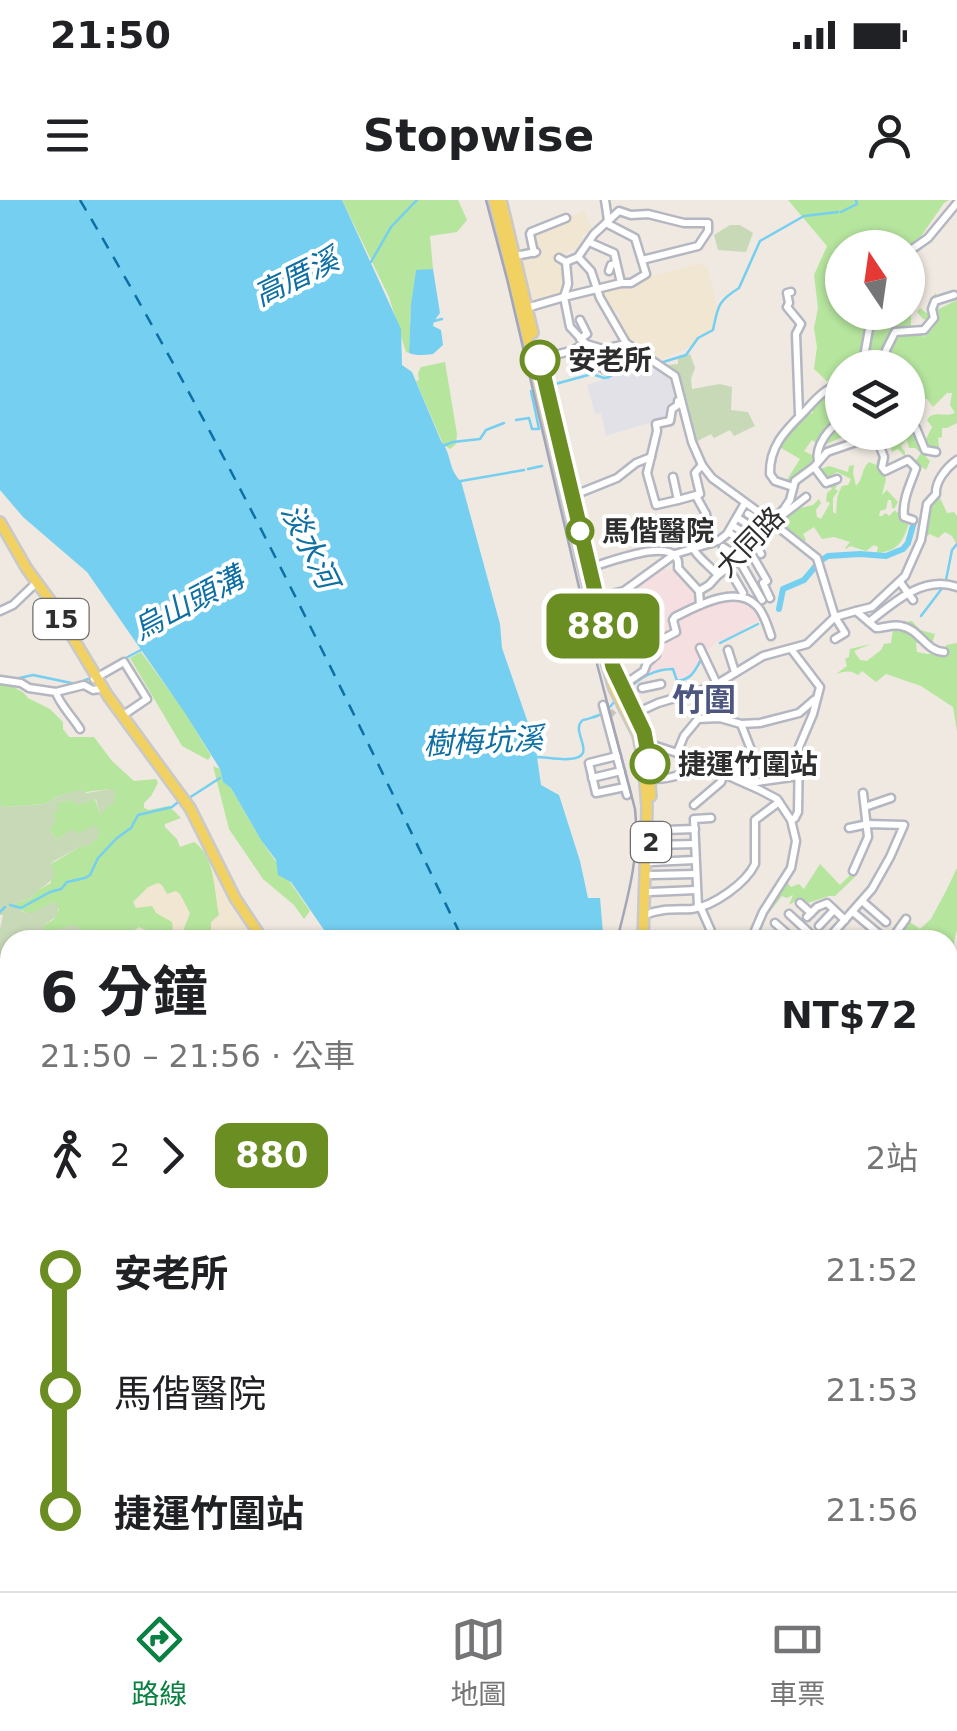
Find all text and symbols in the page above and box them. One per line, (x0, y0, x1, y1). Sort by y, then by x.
text: 21:50 (50, 13, 171, 57)
icon: menu (40, 108, 95, 163)
icon: person (862, 108, 917, 163)
text: Stopwise (363, 109, 594, 162)
north arrow (825, 230, 925, 330)
map controls (825, 230, 925, 450)
water label: 高厝溪 (248, 240, 348, 312)
marker: 安老所 (521, 341, 559, 379)
place label: 安老所 (568, 344, 652, 377)
button: layers (825, 350, 925, 450)
water label: 淡水河 (275, 498, 348, 599)
street label: 大同路 (709, 500, 791, 584)
place label: 馬偕醫院 (602, 515, 714, 548)
marker: 馬偕醫院 (567, 518, 593, 544)
water label: 烏山頭溝 (127, 558, 253, 647)
line badge: 880 (546, 594, 660, 658)
road number: 15 (34, 599, 88, 639)
text: 880 (566, 606, 640, 646)
district label: 竹圍 (672, 681, 736, 719)
water label: 樹梅坑溪 (422, 720, 548, 762)
marker: 捷運竹圍站 (631, 745, 669, 783)
place label: 捷運竹圍站 (678, 748, 818, 781)
road number: 2 (631, 822, 671, 862)
text: 6 分鐘 (40, 960, 207, 1024)
text: NT$72 (781, 993, 918, 1037)
text: 21:50 – 21:56 · 公車 (40, 1037, 355, 1075)
icon: walk (40, 1128, 95, 1183)
icon: forward (145, 1128, 200, 1183)
text: 880 (235, 1135, 308, 1175)
text: 2 (110, 1136, 130, 1174)
text: 2站 (866, 1139, 918, 1177)
text: 21:52 (826, 1251, 918, 1289)
text: 安老所 (114, 1252, 228, 1296)
text: 21:53 (826, 1371, 918, 1409)
text: 馬偕醫院 (114, 1372, 266, 1416)
text: 21:56 (826, 1491, 918, 1529)
text: 捷運竹圍站 (114, 1492, 304, 1536)
tab: 路線 (131, 1612, 188, 1712)
tab: 地圖 (450, 1612, 507, 1712)
tab: 車票 (769, 1612, 826, 1712)

